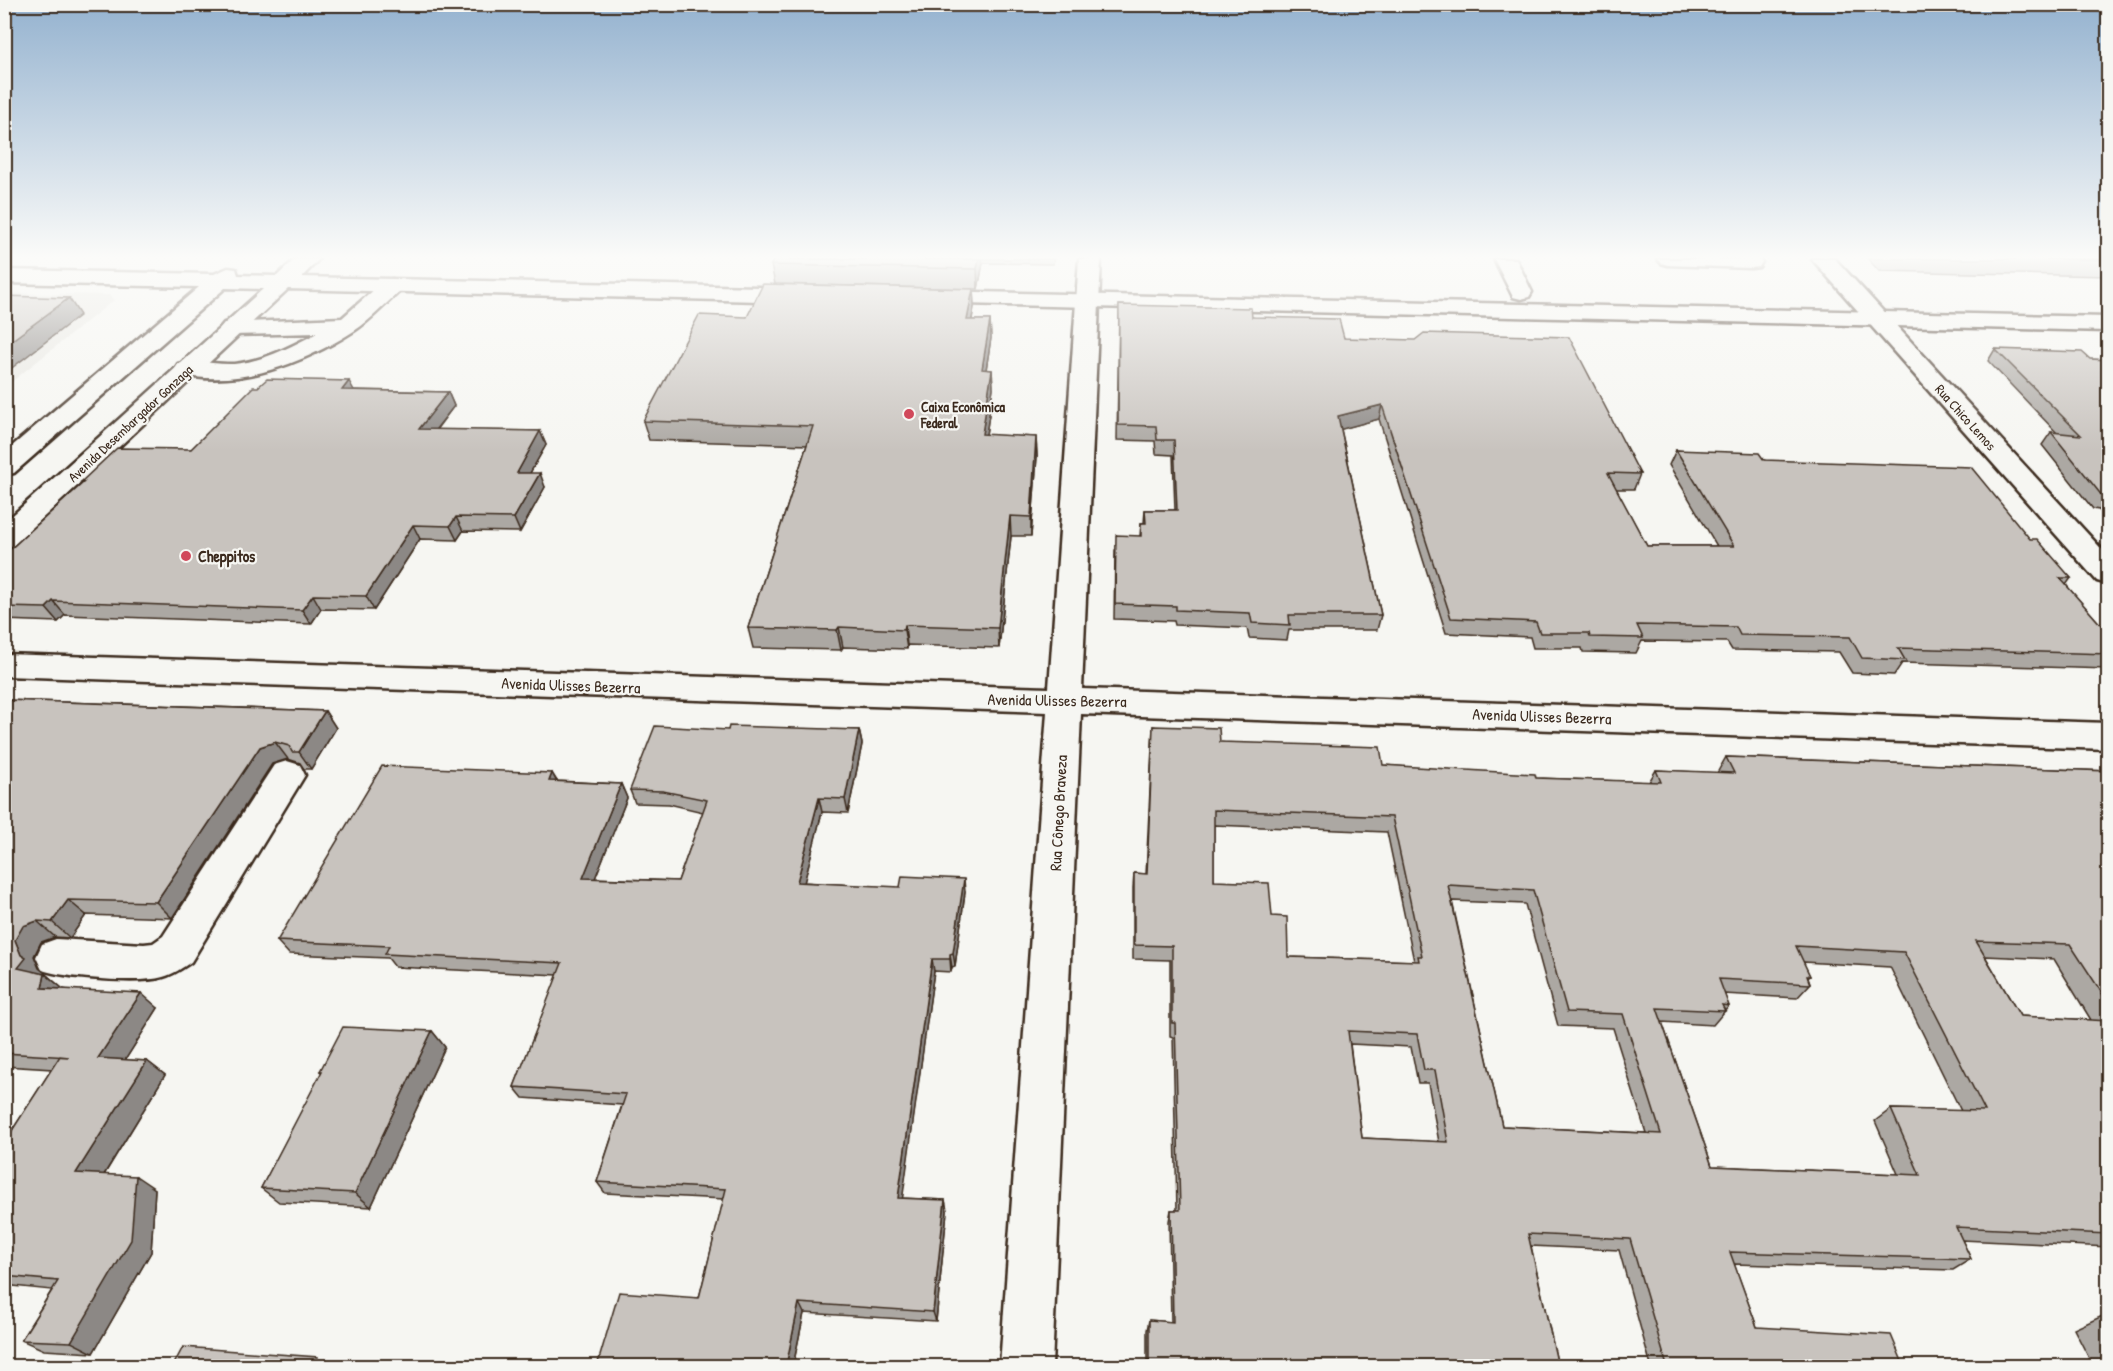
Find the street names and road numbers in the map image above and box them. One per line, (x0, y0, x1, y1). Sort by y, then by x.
street label: Avenida Desembargador Gonzaga (63, 360, 198, 487)
street label: Rua Chico Lemos (1931, 380, 2001, 454)
street label: Avenida Ulisses Bezerra (501, 672, 641, 698)
street label: Avenida Ulisses Bezerra (987, 688, 1127, 712)
street label: Avenida Ulisses Bezerra (1472, 703, 1612, 729)
street label: Rua Cônego Braveza (1044, 754, 1072, 872)

